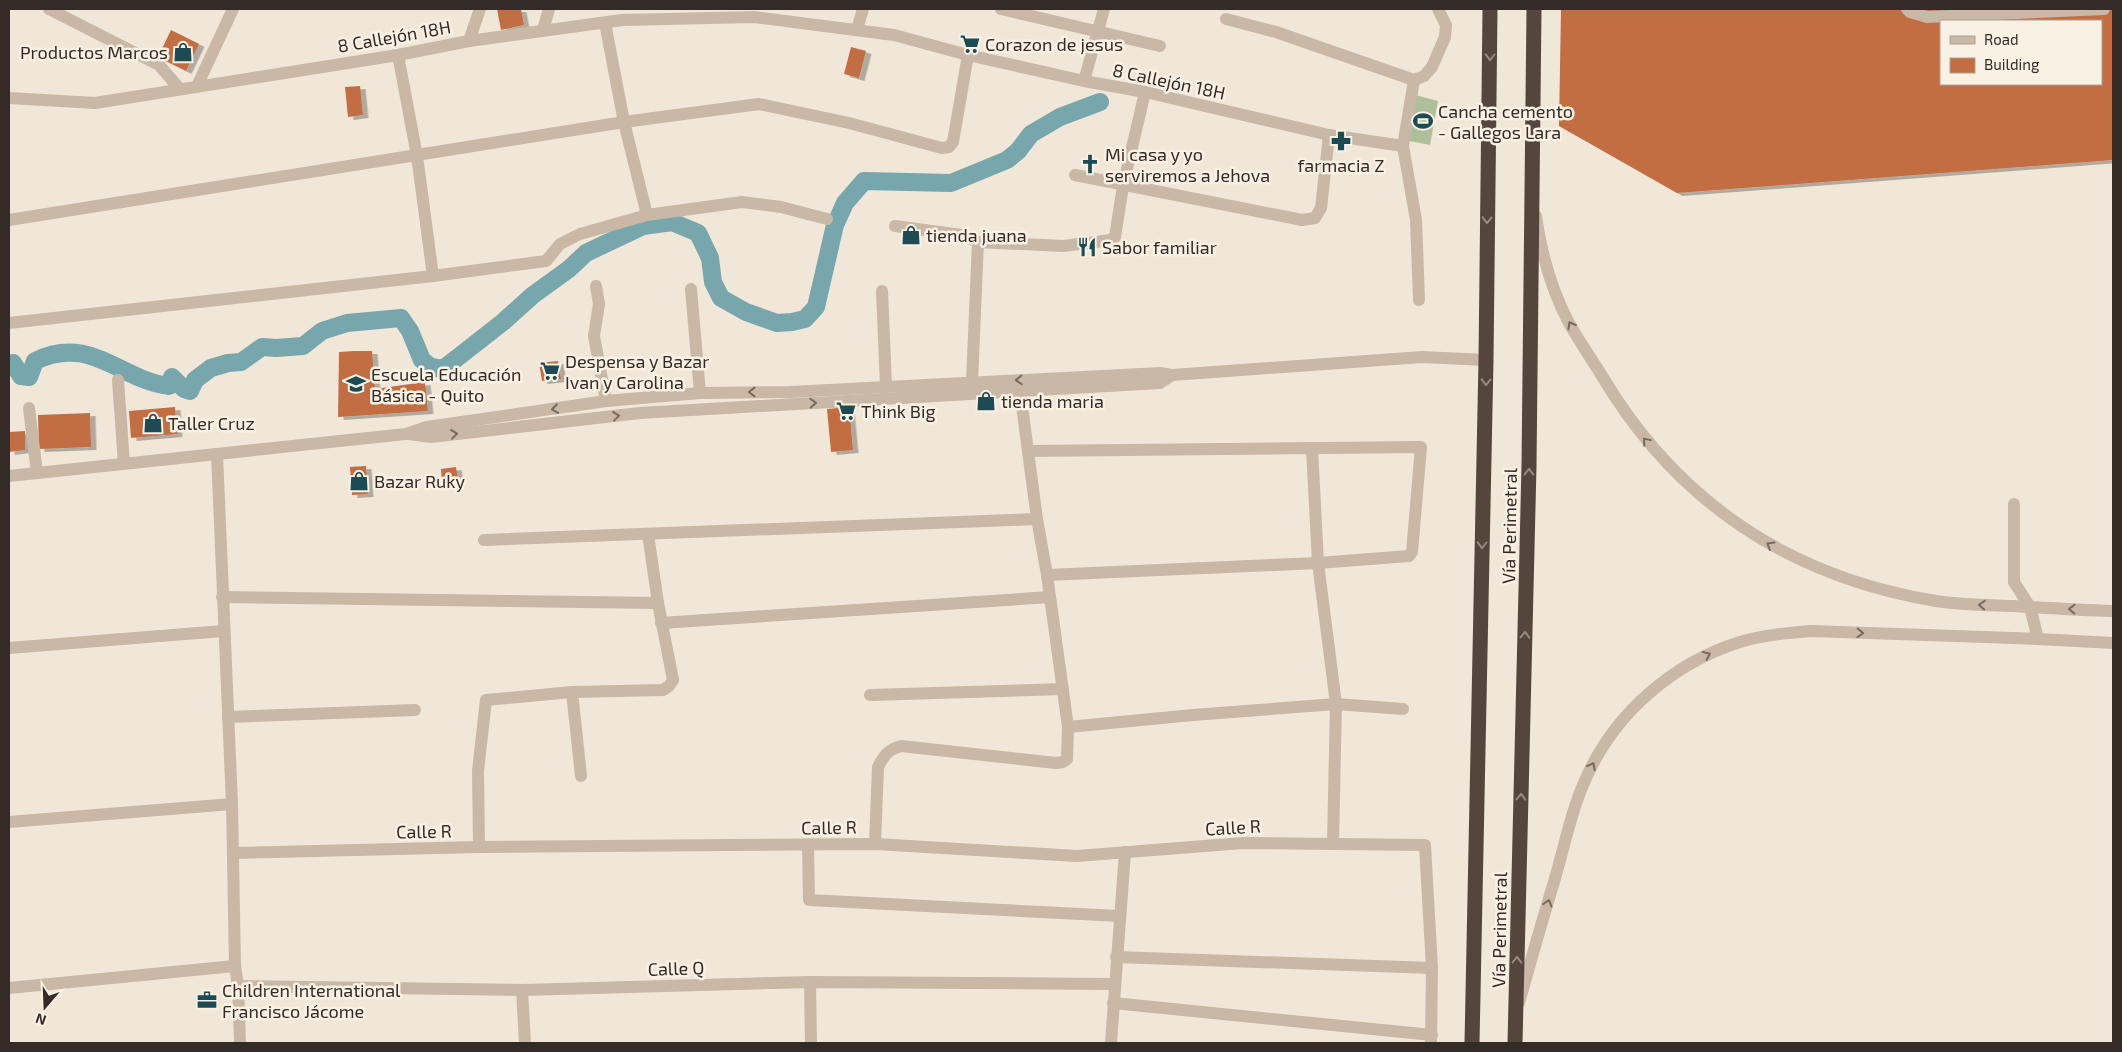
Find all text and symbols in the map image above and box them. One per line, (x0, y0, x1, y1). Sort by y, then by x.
street label: 8 Callejón 18H (336, 15, 452, 57)
legend (1940, 20, 2102, 85)
text: Road (1984, 30, 2019, 48)
supermarket icon: Corazon de jesus (959, 33, 981, 55)
place label: Corazon de jesus (985, 33, 1123, 55)
place label: Productos Marcos (20, 41, 168, 63)
shop icon: Productos Marcos (172, 41, 194, 63)
one-way arrow (1485, 54, 1495, 62)
text: Building (1984, 55, 2040, 73)
street label: 8 Callejón 18H (1111, 58, 1227, 104)
place label: Cancha cemento - Gallegos Lara (1438, 100, 1573, 143)
sports icon: Cancha cemento - Gallegos Lara (1412, 110, 1434, 132)
pharmacy icon: farmacia Z (1330, 130, 1352, 152)
place label: Mi casa y yo serviremos a Jehova (1105, 143, 1270, 186)
church icon: Mi casa y yo serviremos a Jehova (1079, 153, 1101, 175)
place label: farmacia Z (1298, 154, 1384, 176)
one-way arrow (1482, 216, 1493, 224)
shop icon: tienda juana (900, 224, 922, 246)
place label: tienda juana (926, 224, 1027, 246)
restaurant icon: Sabor familiar (1076, 236, 1098, 258)
place label: Sabor familiar (1102, 236, 1217, 258)
one-way arrow (1567, 321, 1577, 330)
place label: Despensa y Bazar Ivan y Carolina (565, 350, 709, 393)
supermarket icon: Despensa y Bazar Ivan y Carolina (539, 360, 561, 382)
place label: Escuela Educación Básica - Quito (371, 363, 521, 406)
school or university icon: Escuela Educación Básica - Quito (345, 373, 367, 395)
one-way arrow (1015, 375, 1023, 386)
one-way arrow (1480, 379, 1491, 387)
one-way arrow (748, 387, 756, 397)
shop icon: tienda maria (975, 390, 997, 412)
place label: tienda maria (1001, 390, 1104, 412)
one-way arrow (809, 397, 817, 408)
supermarket icon: Think Big (835, 400, 857, 422)
place label: Think Big (861, 400, 936, 422)
one-way arrow (551, 403, 560, 413)
one-way arrow (612, 411, 620, 422)
shop icon: Taller Cruz (142, 412, 164, 434)
place label: Taller Cruz (168, 412, 255, 434)
one-way arrow (451, 429, 459, 440)
one-way arrow (1643, 437, 1652, 446)
street label: Vía Perimetral (1497, 467, 1521, 584)
one-way arrow (1524, 468, 1534, 476)
shop icon: Bazar Ruky (348, 470, 370, 492)
place label: Bazar Ruky (374, 470, 466, 492)
one-way arrow (1766, 541, 1775, 551)
one-way arrow (1477, 542, 1487, 549)
one-way arrow (1977, 599, 1985, 610)
one-way arrow (2068, 604, 2076, 615)
one-way arrow (1856, 628, 1864, 638)
one-way arrow (1520, 630, 1530, 638)
one-way arrow (1702, 651, 1711, 662)
one-way arrow (1586, 762, 1596, 771)
one-way arrow (1516, 793, 1526, 800)
street label: Calle R (1205, 815, 1261, 839)
street label: Calle R (801, 816, 857, 838)
street label: Calle R (396, 820, 452, 842)
street label: Vía Perimetral (1487, 871, 1511, 988)
one-way arrow (1542, 899, 1552, 908)
one-way arrow (1511, 955, 1522, 963)
street label: Calle Q (647, 956, 705, 980)
place label: Children International Francisco Jácome (222, 979, 401, 1022)
north arrow (20, 982, 70, 1032)
office icon: Children International Francisco Jácome (196, 989, 218, 1011)
text: N (33, 1010, 48, 1029)

